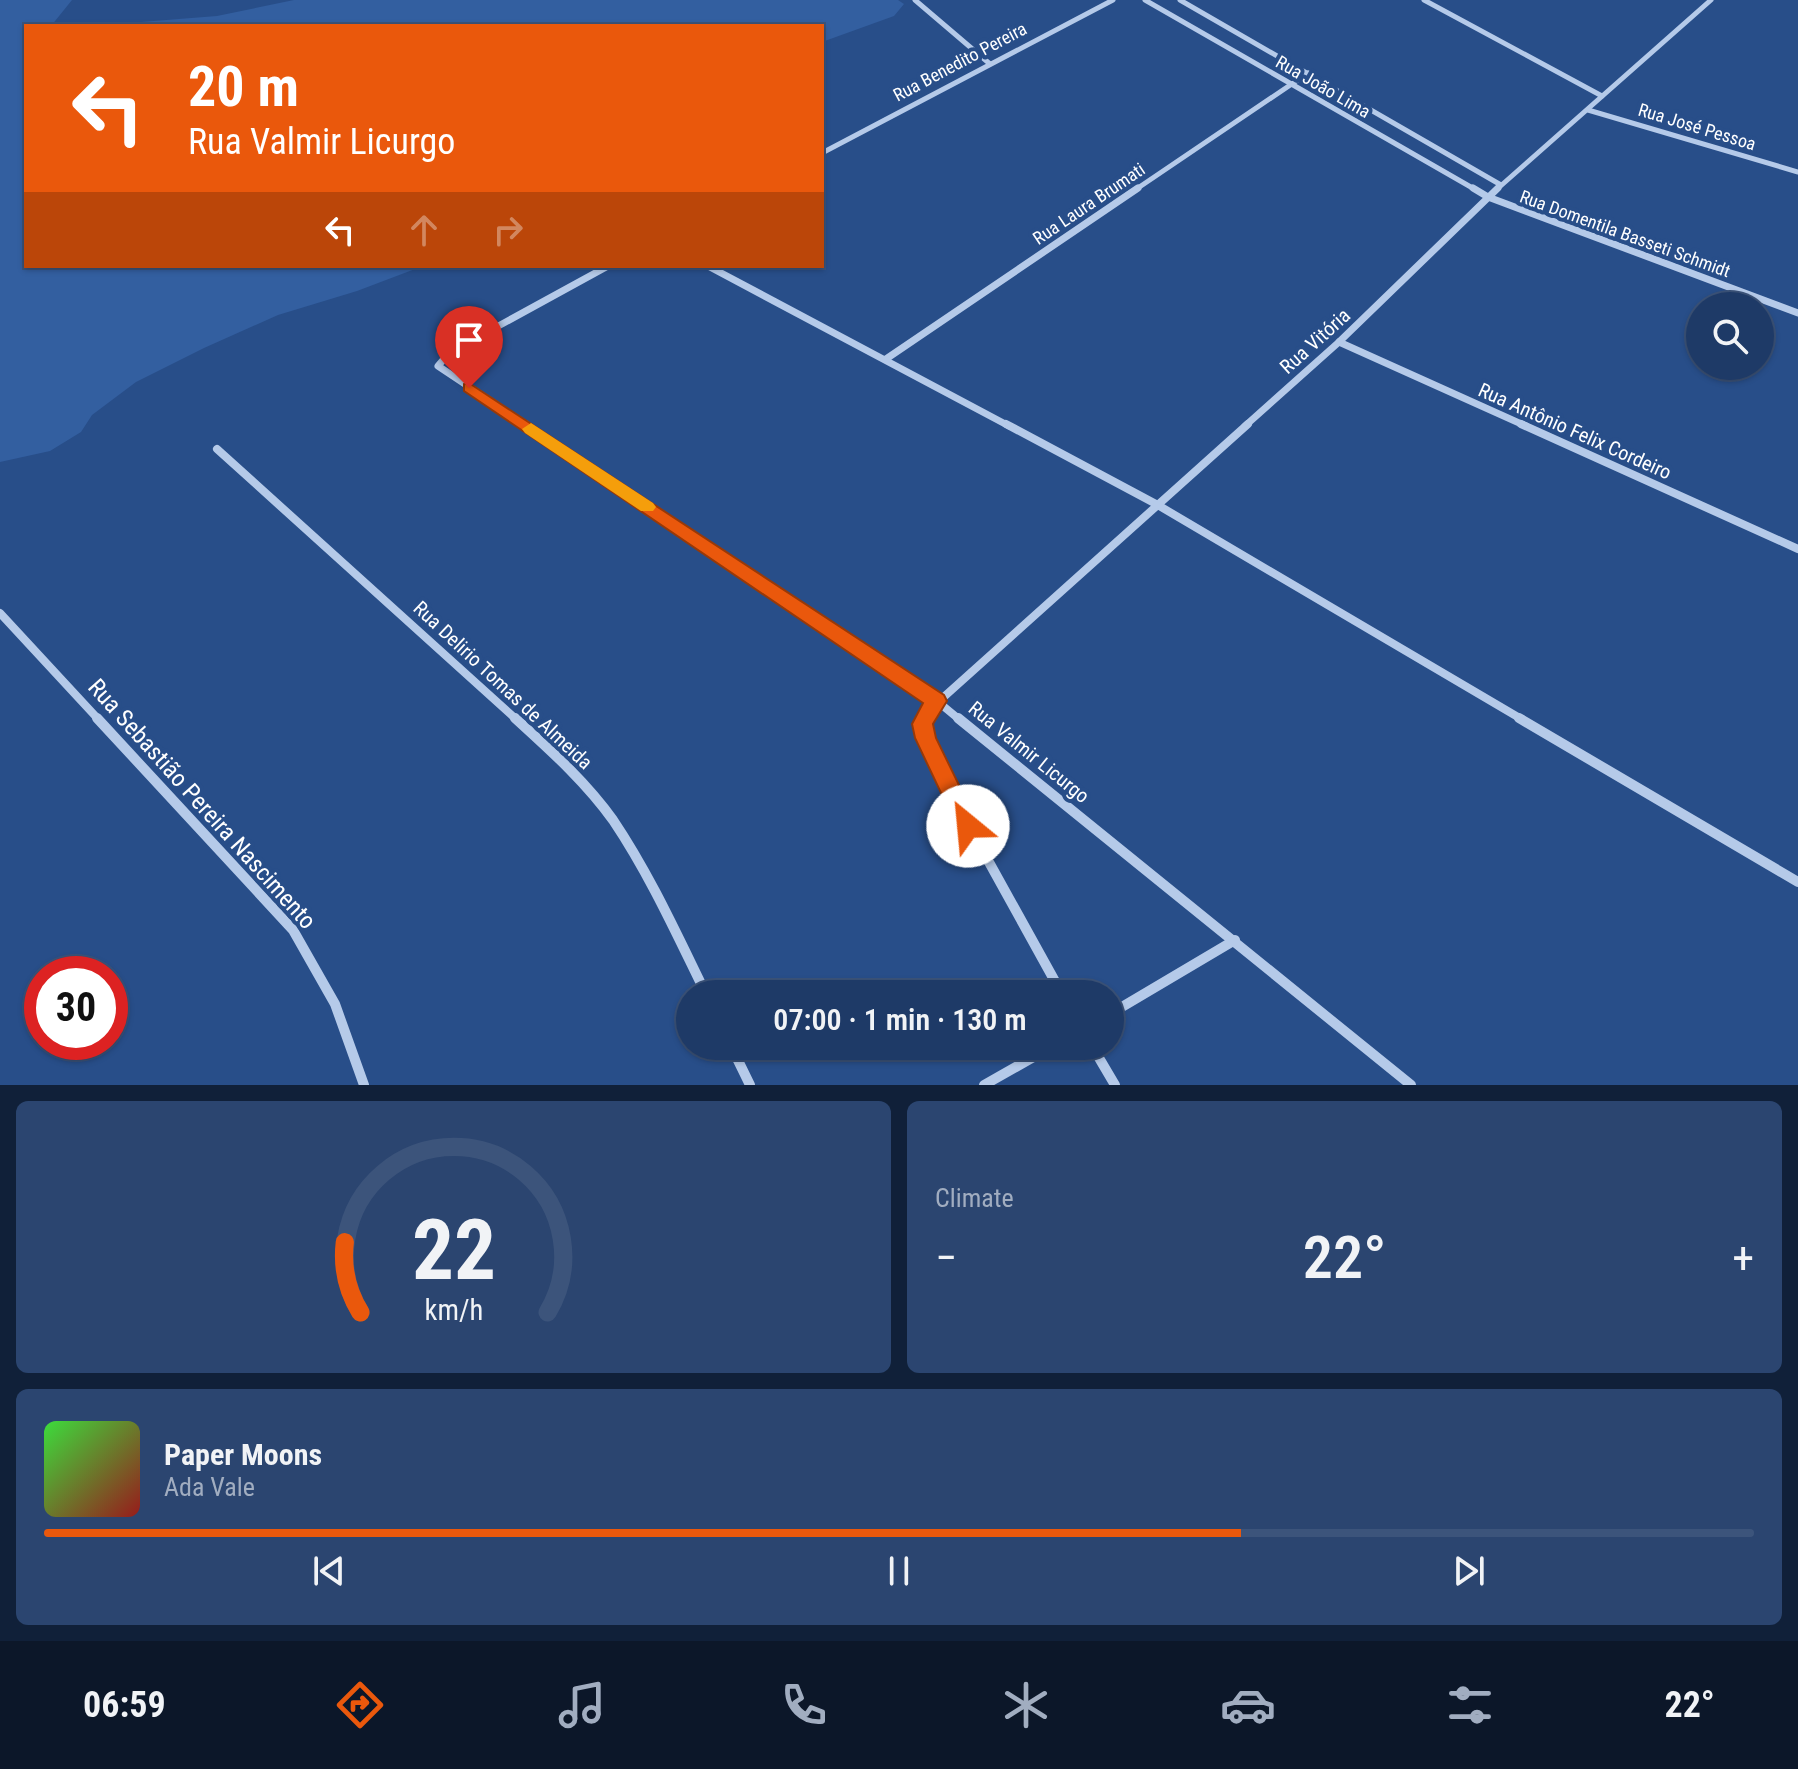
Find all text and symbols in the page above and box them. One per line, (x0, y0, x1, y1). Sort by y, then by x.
street label: Rua Benedito Pereira (890, 18, 1030, 106)
street label: Rua João Lima (1272, 51, 1374, 122)
text: 20 m (188, 54, 299, 120)
icon: left (56, 56, 160, 160)
street label: Rua José Pessoa (1636, 99, 1759, 154)
text: Rua Valmir Licurgo (188, 121, 455, 163)
street label: Rua Laura Brumati (1029, 158, 1149, 249)
street label: Rua Domentila Basseti Schmidt (1517, 186, 1733, 281)
icon: left (318, 208, 362, 252)
icon: ahead (402, 208, 446, 252)
icon: right (486, 208, 530, 252)
map controls (1686, 292, 1774, 380)
button: search (1686, 292, 1774, 380)
street label: Rua Vitória (1275, 303, 1355, 379)
pin (435, 306, 503, 388)
icon: arrive (447, 318, 491, 362)
street label: Rua Antônio Felix Cordeiro (1475, 378, 1675, 484)
street label: Rua Delirio Tomas de Almeida (409, 596, 597, 774)
street label: Rua Sebastião Pereira Nascimento (82, 673, 322, 935)
street label: Rua Valmir Licurgo (964, 696, 1094, 808)
position arrow (926, 784, 1010, 868)
speed limit sign: 30 (24, 956, 128, 1060)
text: 07:00 · 1 min · 130 m (773, 1002, 1027, 1037)
text: Climate (935, 1183, 1014, 1213)
text: 22 (411, 1202, 496, 1299)
text: 22° (1303, 1222, 1386, 1293)
text: − (935, 1232, 957, 1284)
text: + (1732, 1232, 1754, 1284)
text: km/h (424, 1293, 483, 1327)
text: Paper Moons (164, 1437, 322, 1472)
text: Ada Vale (164, 1472, 255, 1502)
icon: previous (307, 1549, 351, 1593)
icon: pause (877, 1549, 921, 1593)
icon: next (1447, 1549, 1491, 1593)
icon: directions (332, 1677, 388, 1733)
icon: music (554, 1677, 610, 1733)
icon: phone (776, 1677, 832, 1733)
icon: climate (998, 1677, 1054, 1733)
icon: car (1220, 1677, 1276, 1733)
icon: filters (1442, 1677, 1498, 1733)
text: 06:59 (83, 1684, 166, 1726)
text: 22° (1664, 1684, 1715, 1726)

